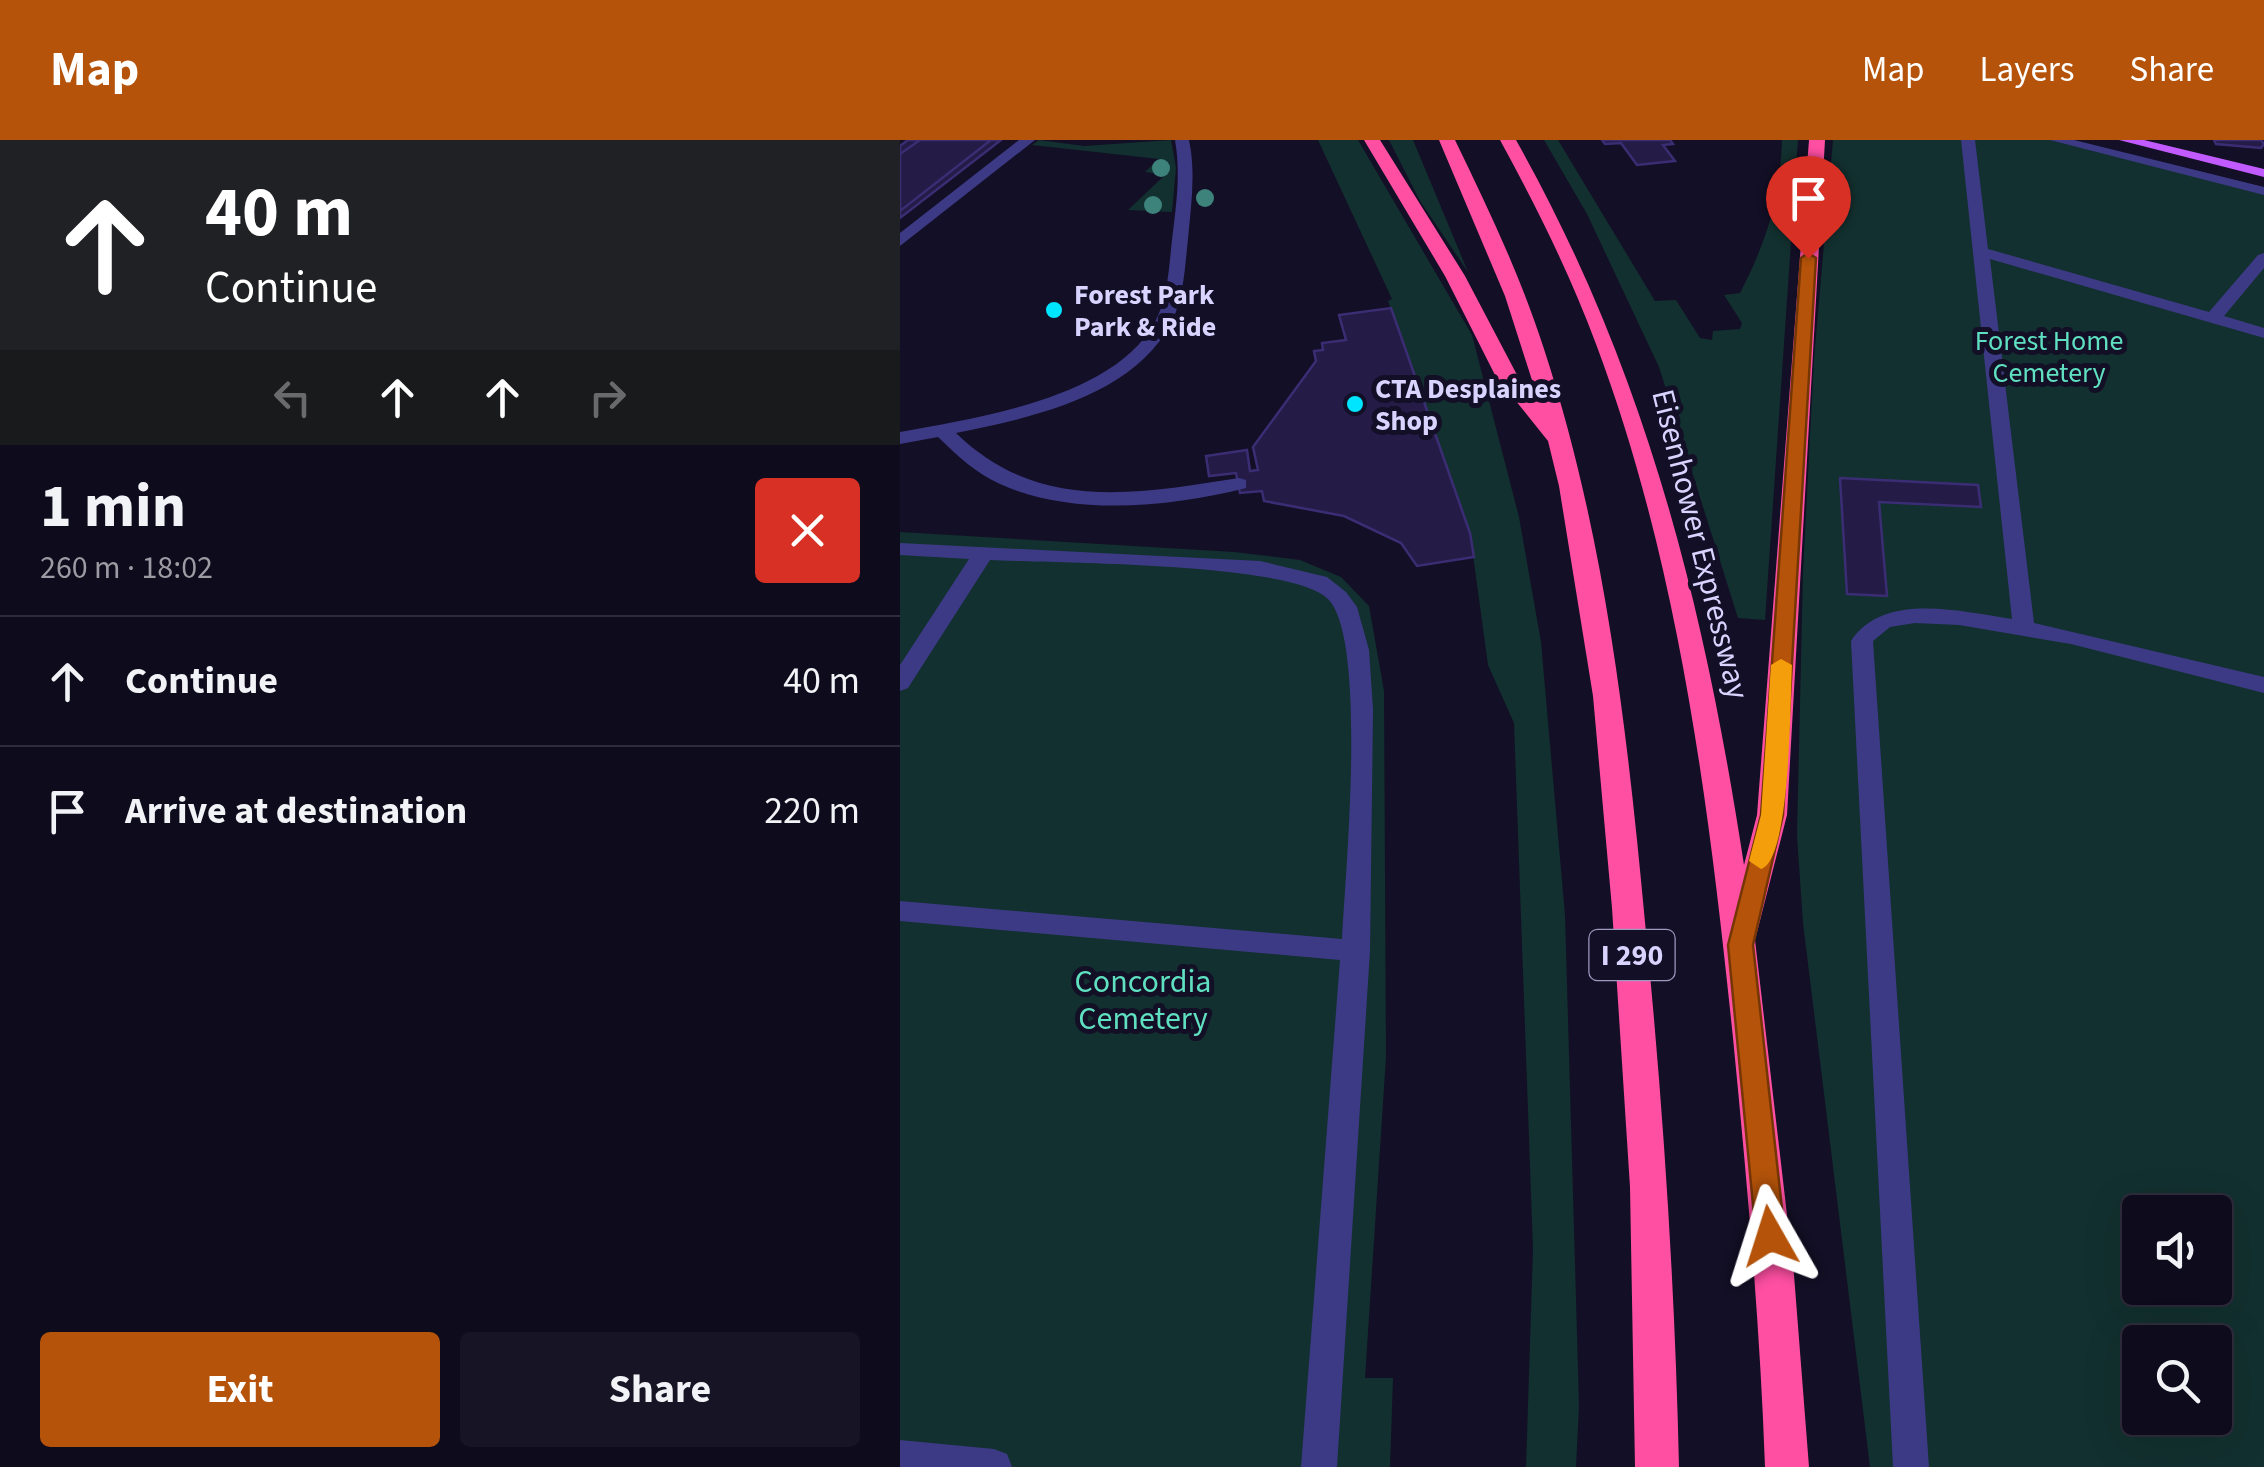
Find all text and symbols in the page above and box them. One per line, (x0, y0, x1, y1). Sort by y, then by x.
text: Map (50, 36, 139, 104)
text: Map (1862, 45, 1925, 95)
text: Layers (1980, 45, 2074, 95)
text: Share (2129, 45, 2214, 95)
pin (1766, 156, 1851, 259)
text: 40 m (205, 163, 353, 263)
icon: arrive (1781, 171, 1836, 226)
icon: ahead (40, 180, 170, 310)
text: Continue (205, 256, 377, 320)
place label: Forest Park Park & Ride (1074, 275, 1216, 347)
marker: Forest Park Park & Ride (1043, 299, 1065, 321)
park label: Forest Home Cemetery (1975, 321, 2123, 393)
place label: CTA Desplaines Shop (1375, 369, 1561, 441)
icon: left (265, 370, 320, 425)
icon: ahead (370, 370, 425, 425)
icon: ahead (475, 370, 530, 425)
icon: right (580, 370, 635, 425)
street label: Eisenhower Expressway (1639, 385, 1761, 704)
marker: CTA Desplaines Shop (1344, 393, 1366, 415)
text: 1 min (40, 465, 186, 550)
button: close (755, 478, 860, 583)
text: 260 m · 18:02 (40, 545, 213, 591)
icon: ahead (40, 654, 95, 709)
text: Continue (125, 654, 278, 708)
text: 40 m (783, 654, 860, 708)
icon: arrive (40, 784, 95, 839)
text: Arrive at destination (125, 784, 467, 838)
text: 220 m (764, 784, 860, 838)
road number: I 290 (1590, 930, 1674, 980)
park label: Concordia Cemetery (1075, 959, 1211, 1042)
position arrow (1718, 1184, 1822, 1288)
map controls (2122, 1195, 2232, 1435)
button: sound (2122, 1195, 2232, 1305)
button: search (2122, 1325, 2232, 1435)
button: Exit (40, 1332, 440, 1447)
button: Share (460, 1332, 860, 1447)

